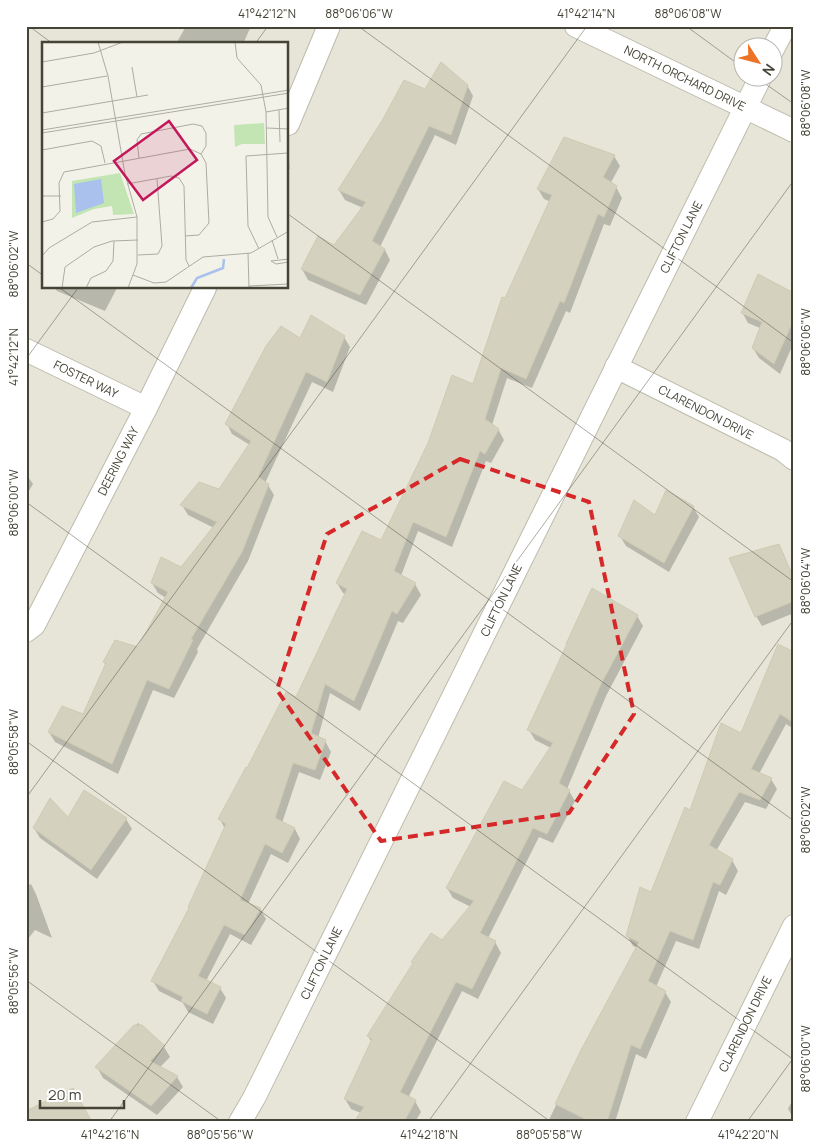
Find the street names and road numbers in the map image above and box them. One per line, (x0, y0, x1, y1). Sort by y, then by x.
street label: NORTH ORCHARD DRIVE (621, 41, 749, 115)
street label: CLIFTON LANE (656, 198, 707, 276)
street label: FOSTER WAY (51, 356, 121, 402)
street label: CLARENDON DRIVE (655, 381, 757, 443)
street label: DEERING WAY (93, 423, 143, 498)
street label: CLIFTON LANE (476, 561, 526, 639)
street label: CLIFTON LANE (296, 924, 346, 1002)
street label: CLARENDON DRIVE (714, 973, 776, 1075)

